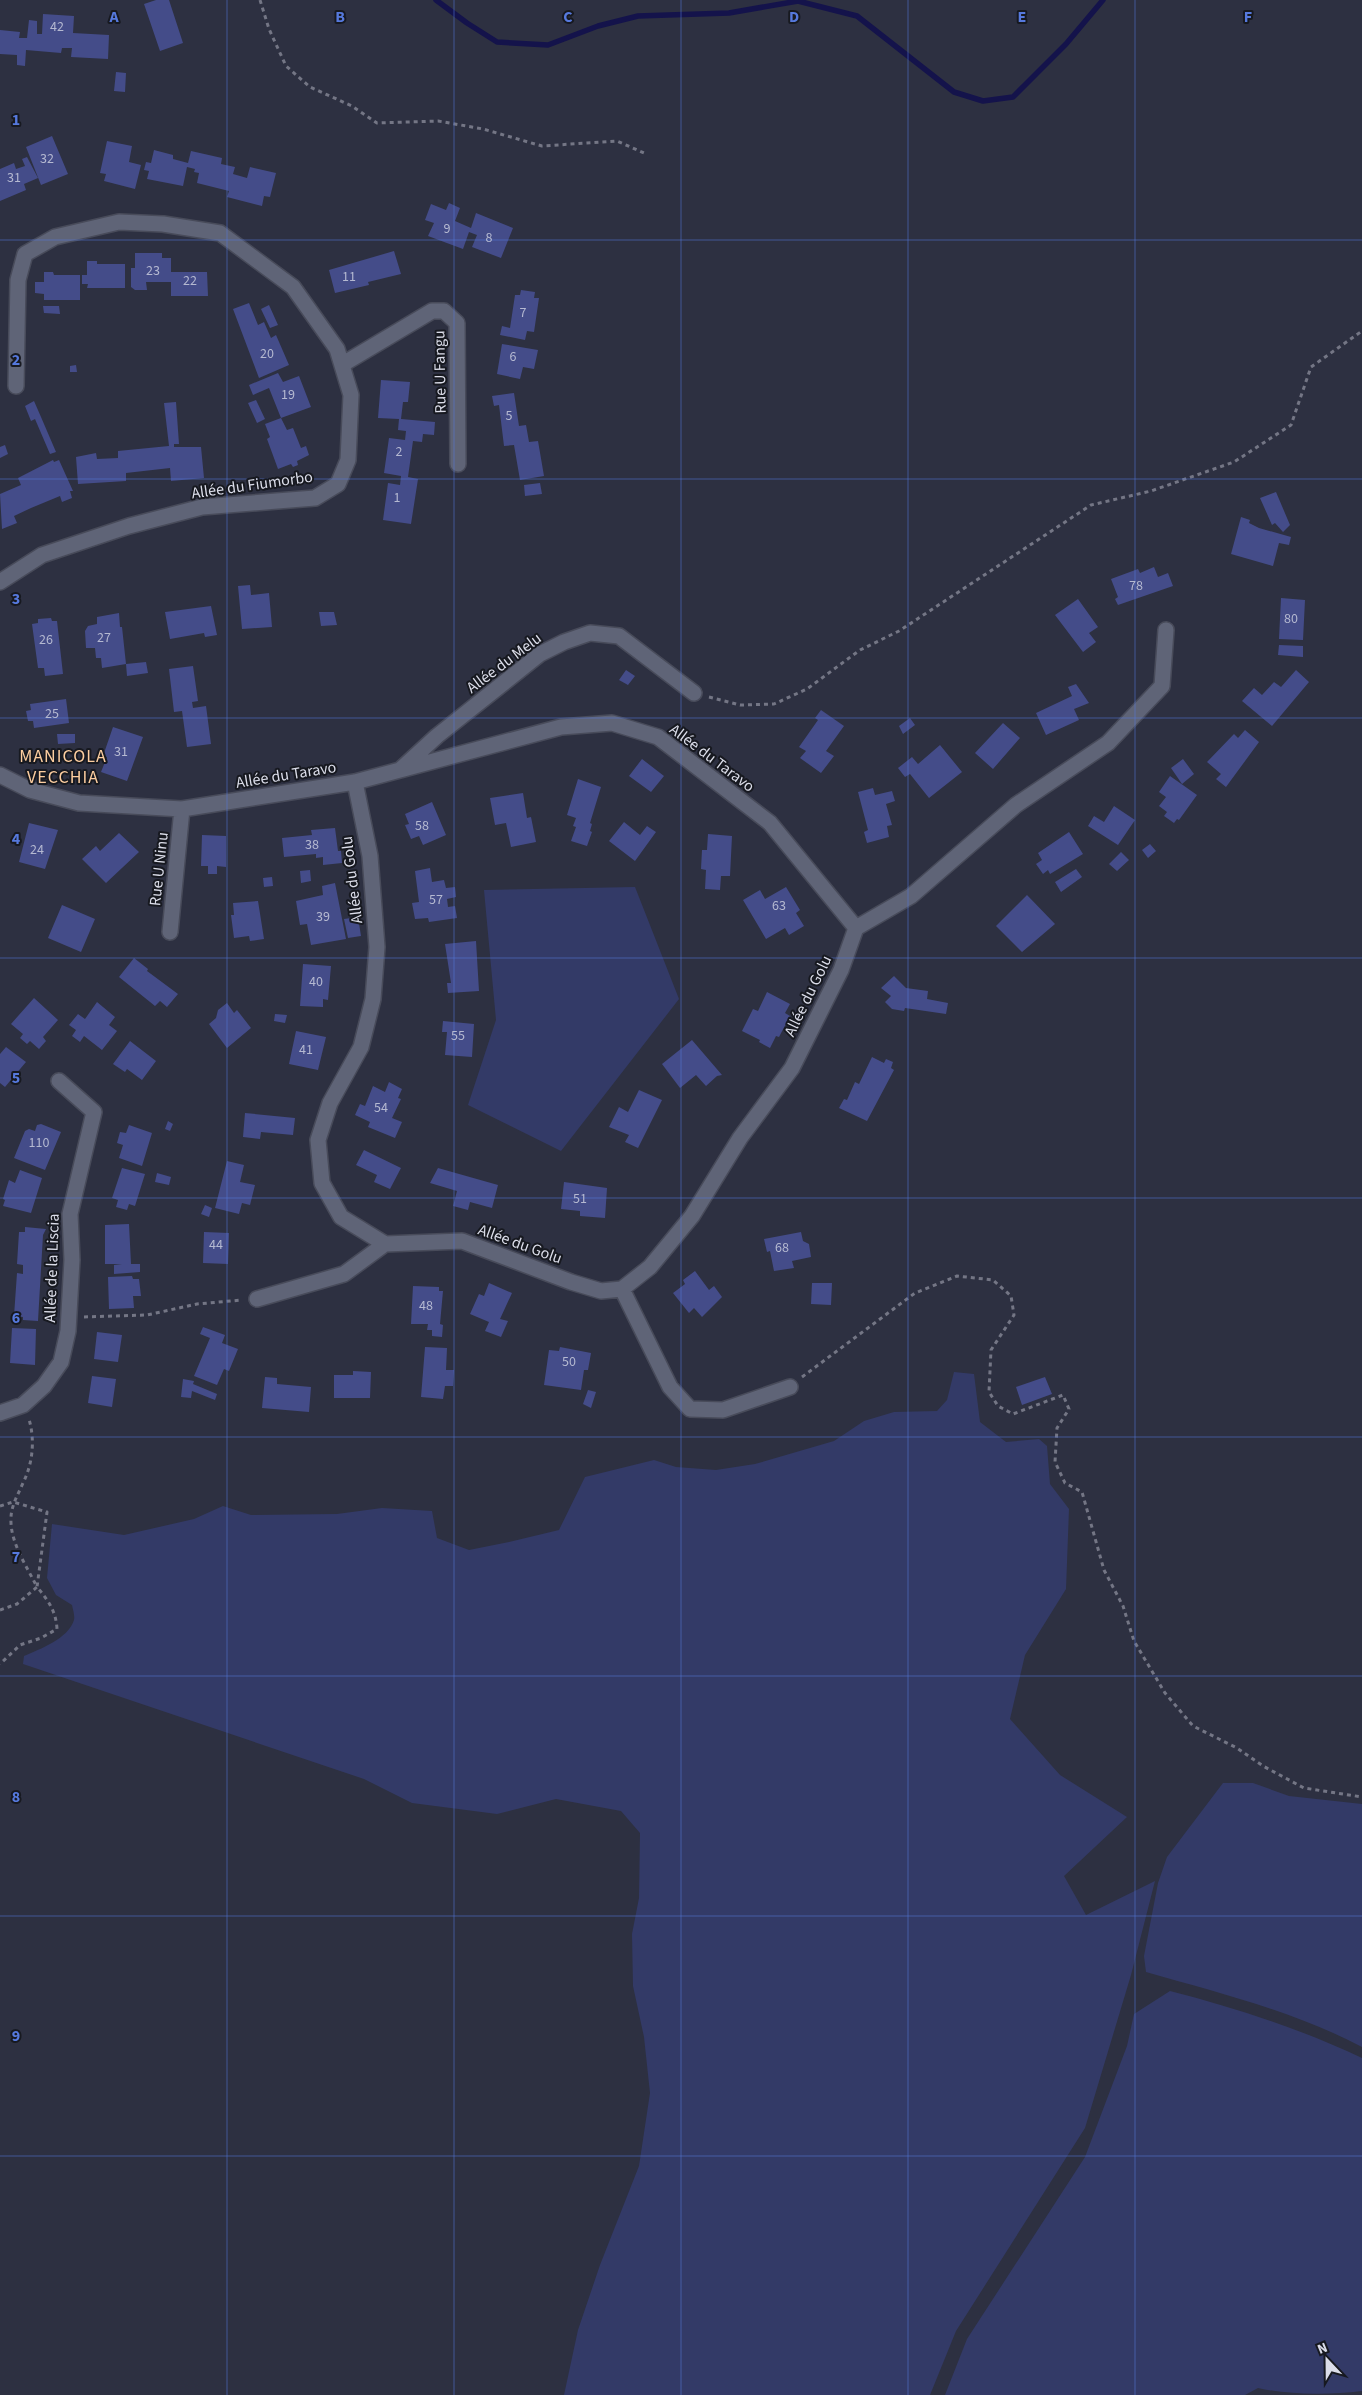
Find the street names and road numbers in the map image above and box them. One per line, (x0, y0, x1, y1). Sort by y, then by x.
street label: Rue U Fangu (428, 330, 452, 414)
street label: Allée du Fiumorbo (190, 466, 314, 504)
street label: Allée du Melu (462, 627, 546, 699)
street label: Allée du Taravo (665, 719, 759, 797)
street label: Allée du Taravo (234, 756, 338, 794)
street label: Rue U Ninu (144, 831, 174, 907)
street label: Allée du Golu (336, 835, 368, 925)
street label: Allée du Golu (779, 952, 837, 1040)
street label: Allée de la Liscia (39, 1213, 65, 1323)
street label: Allée du Golu (475, 1219, 565, 1269)

